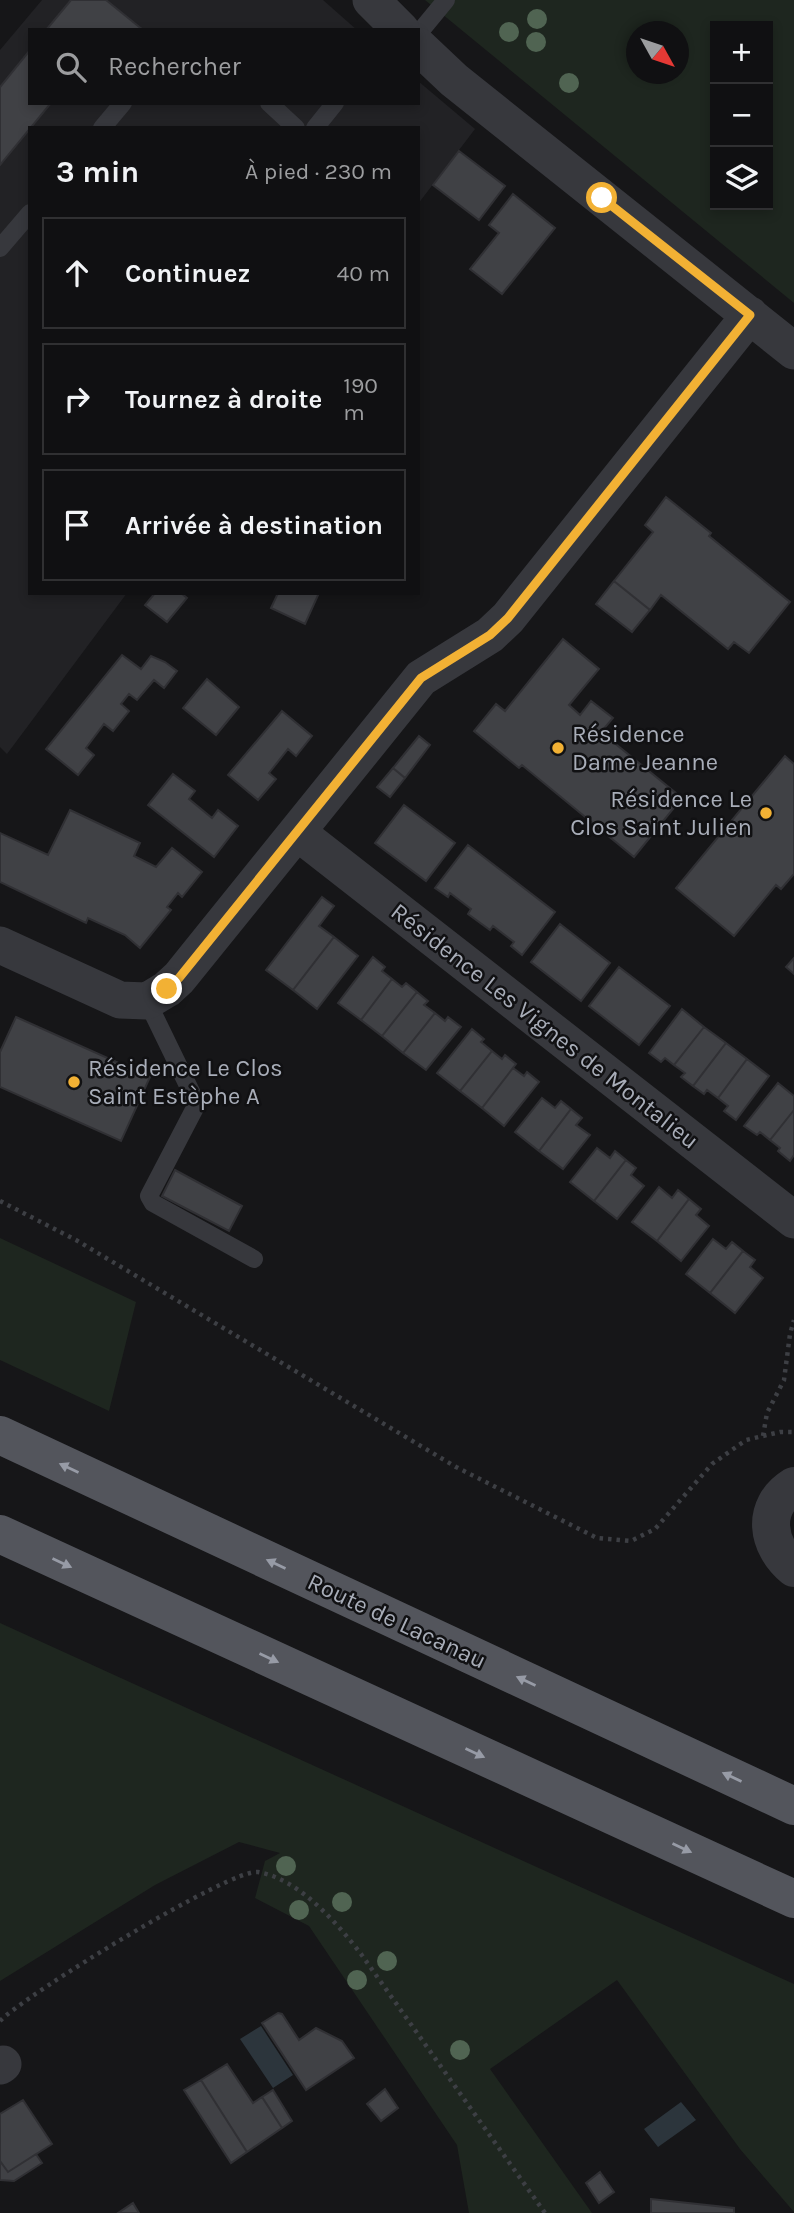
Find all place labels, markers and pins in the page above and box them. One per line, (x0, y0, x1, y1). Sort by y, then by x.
place label: Résidence Dame Jeanne (572, 720, 718, 776)
marker: Résidence Dame Jeanne (550, 740, 566, 756)
place label: Résidence Le Clos Saint Julien (570, 785, 752, 841)
marker: Résidence Le Clos Saint Julien (758, 805, 774, 821)
place label: Résidence Le Clos Saint Estèphe A (88, 1054, 283, 1110)
marker: Résidence Le Clos Saint Estèphe A (66, 1074, 82, 1090)

